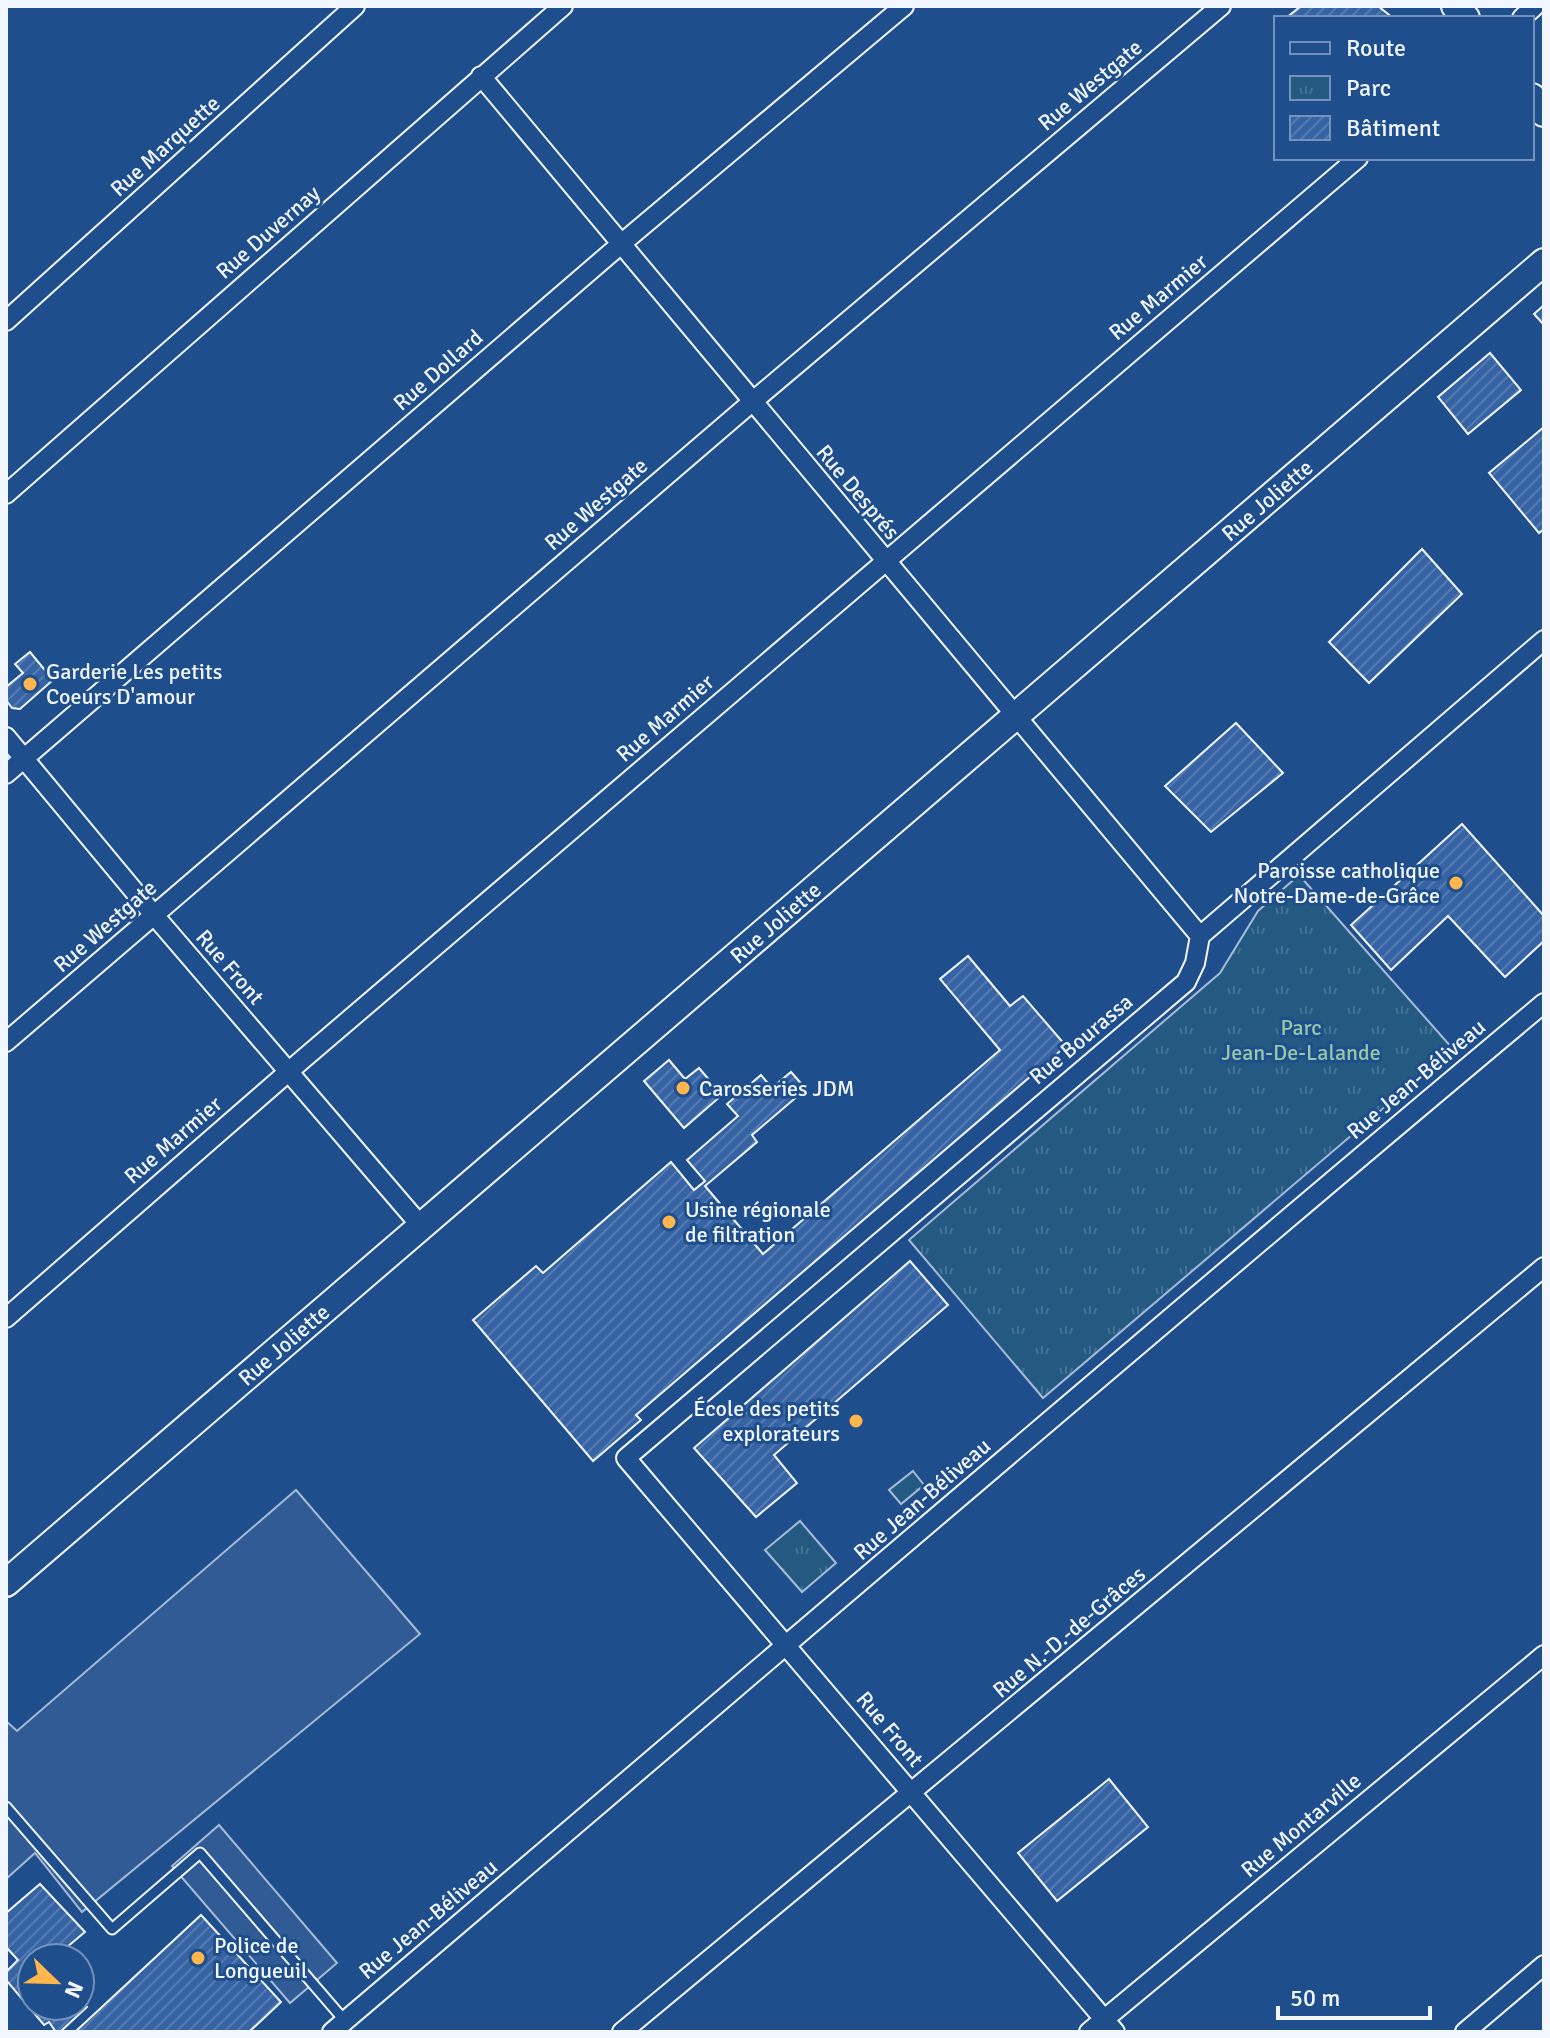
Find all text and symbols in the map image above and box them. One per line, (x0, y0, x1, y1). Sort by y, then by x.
legend (1274, 16, 1534, 160)
text: Route (1346, 33, 1406, 63)
street label: Rue Westgate (1032, 34, 1148, 136)
text: Parc (1346, 73, 1391, 103)
street label: Rue Marquette (105, 90, 225, 202)
text: Bâtiment (1346, 113, 1440, 143)
street label: Rue Duvernay (211, 179, 326, 284)
street label: Rue Marmier (1103, 248, 1213, 346)
street label: Rue Dollard (388, 324, 488, 416)
street label: Rue Després (811, 439, 905, 545)
street label: Rue Westgate (539, 452, 653, 556)
street label: Rue Joliette (1216, 454, 1318, 547)
place label: Garderie Les petits Coeurs D'amour (46, 658, 222, 710)
street label: Rue Marmier (611, 668, 719, 768)
marker: Garderie Les petits Coeurs D'amour (21, 675, 39, 693)
place label: Paroisse catholique Notre-Dame-de-Grâce (1233, 857, 1440, 909)
street label: Rue Westgate (48, 874, 162, 978)
marker: Paroisse catholique Notre-Dame-de-Grâce (1447, 874, 1465, 892)
street label: Rue Joliette (724, 876, 826, 969)
street label: Rue Front (190, 924, 270, 1010)
street label: Rue Bourassa (1024, 988, 1138, 1090)
street label: Rue Jean-Béliveau (1341, 1013, 1491, 1145)
park label: Parc Jean-De-Lalande (1221, 1014, 1381, 1066)
place label: Carosseries JDM (699, 1075, 854, 1102)
marker: Carosseries JDM (674, 1079, 692, 1097)
street label: Rue Marmier (119, 1090, 227, 1190)
place label: Usine régionale de filtration (685, 1196, 831, 1248)
marker: Usine régionale de filtration (660, 1213, 678, 1231)
street label: Rue Joliette (233, 1298, 335, 1391)
place label: École des petits explorateurs (693, 1395, 840, 1447)
marker: École des petits explorateurs (847, 1412, 865, 1430)
street label: Rue Jean-Béliveau (848, 1432, 996, 1566)
street label: Rue N.-D.-de-Grâces (987, 1560, 1151, 1704)
street label: Rue Front (851, 1686, 930, 1773)
street label: Rue Montarville (1235, 1767, 1367, 1883)
street label: Rue Jean-Béliveau (353, 1853, 503, 1985)
place label: Police de Longueuil (214, 1932, 307, 1984)
north arrow (16, 1942, 96, 2022)
marker: Police de Longueuil (189, 1949, 207, 1967)
scale bar (1278, 1970, 1430, 2020)
text: N (59, 1977, 89, 2002)
text: 50 m (1290, 1983, 1340, 2013)

